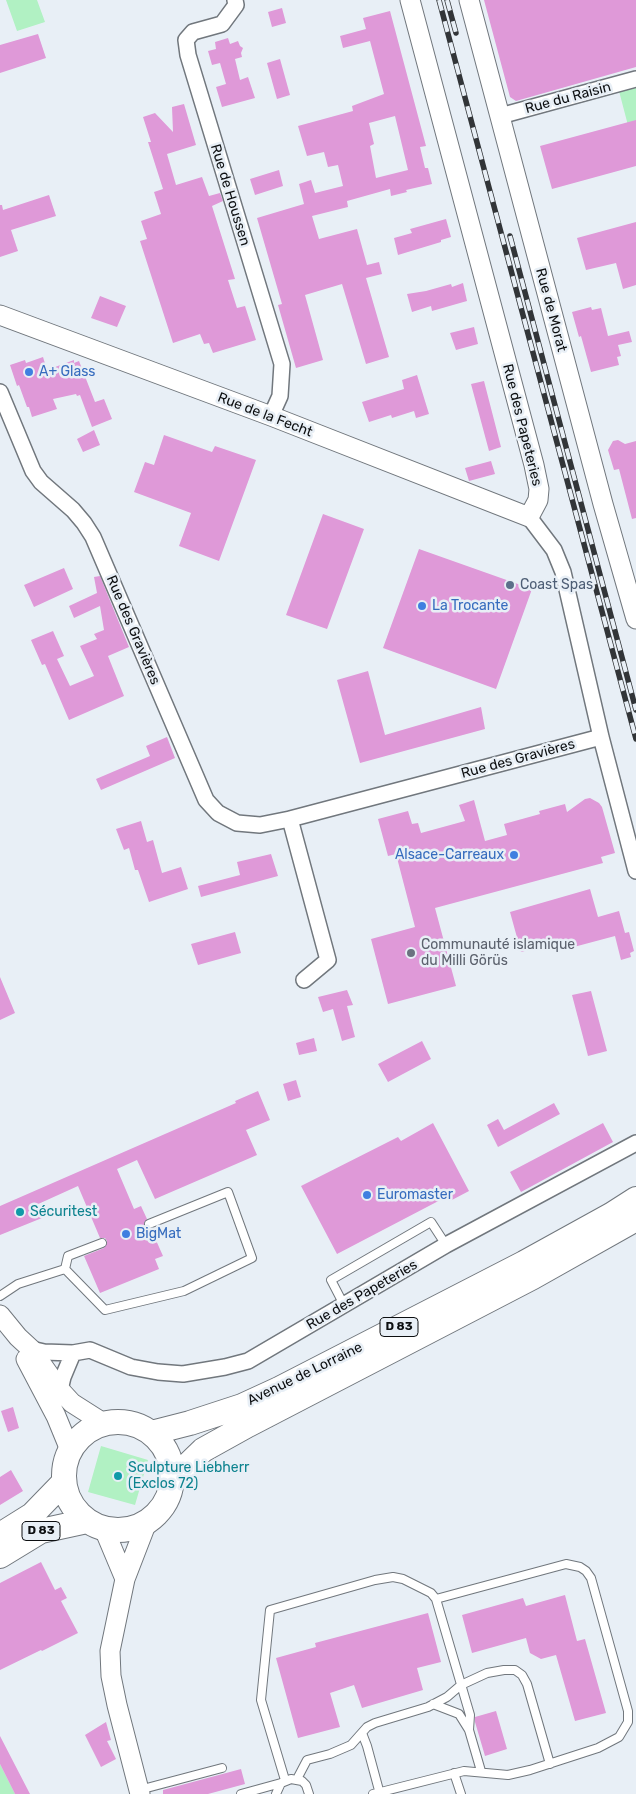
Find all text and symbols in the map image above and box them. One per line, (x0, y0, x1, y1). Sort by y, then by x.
street label: Rue du Raisin (523, 78, 613, 118)
street label: Rue de Houssen (207, 142, 253, 248)
street label: Rue de Morat (532, 266, 570, 354)
street label: Rue des Papeteries (499, 362, 545, 488)
place label: A+ Glass (39, 364, 95, 380)
marker: A+ Glass (23, 366, 35, 378)
street label: Rue de la Fecht (215, 389, 315, 441)
street label: Rue des Gravières (102, 573, 164, 687)
place label: Coast Spas (520, 577, 593, 593)
marker: Coast Spas (504, 579, 516, 591)
place label: La Trocante (432, 598, 508, 614)
marker: La Trocante (416, 600, 428, 612)
street label: Rue des Gravières (459, 736, 577, 782)
place label: Alsace-Carreaux (395, 847, 504, 863)
marker: Alsace-Carreaux (508, 849, 520, 861)
place label: Communauté islamique du Milli Görüs (421, 937, 575, 970)
marker: Communauté islamique du Milli Görüs (405, 947, 417, 959)
place label: Euromaster (377, 1187, 453, 1203)
marker: Euromaster (361, 1189, 373, 1201)
place label: Sécuritest (30, 1204, 97, 1220)
marker: Sécuritest (14, 1206, 26, 1218)
place label: BigMat (136, 1226, 181, 1242)
marker: BigMat (120, 1228, 132, 1240)
street label: Rue des Papeteries (304, 1256, 420, 1334)
road number: D 83 (380, 1318, 418, 1336)
street label: Avenue de Lorraine (245, 1339, 365, 1409)
place label: Sculpture Liebherr (Exclos 72) (128, 1460, 249, 1492)
marker: Sculpture Liebherr (Exclos 72) (112, 1470, 124, 1482)
road number: D 83 (22, 1522, 60, 1540)

